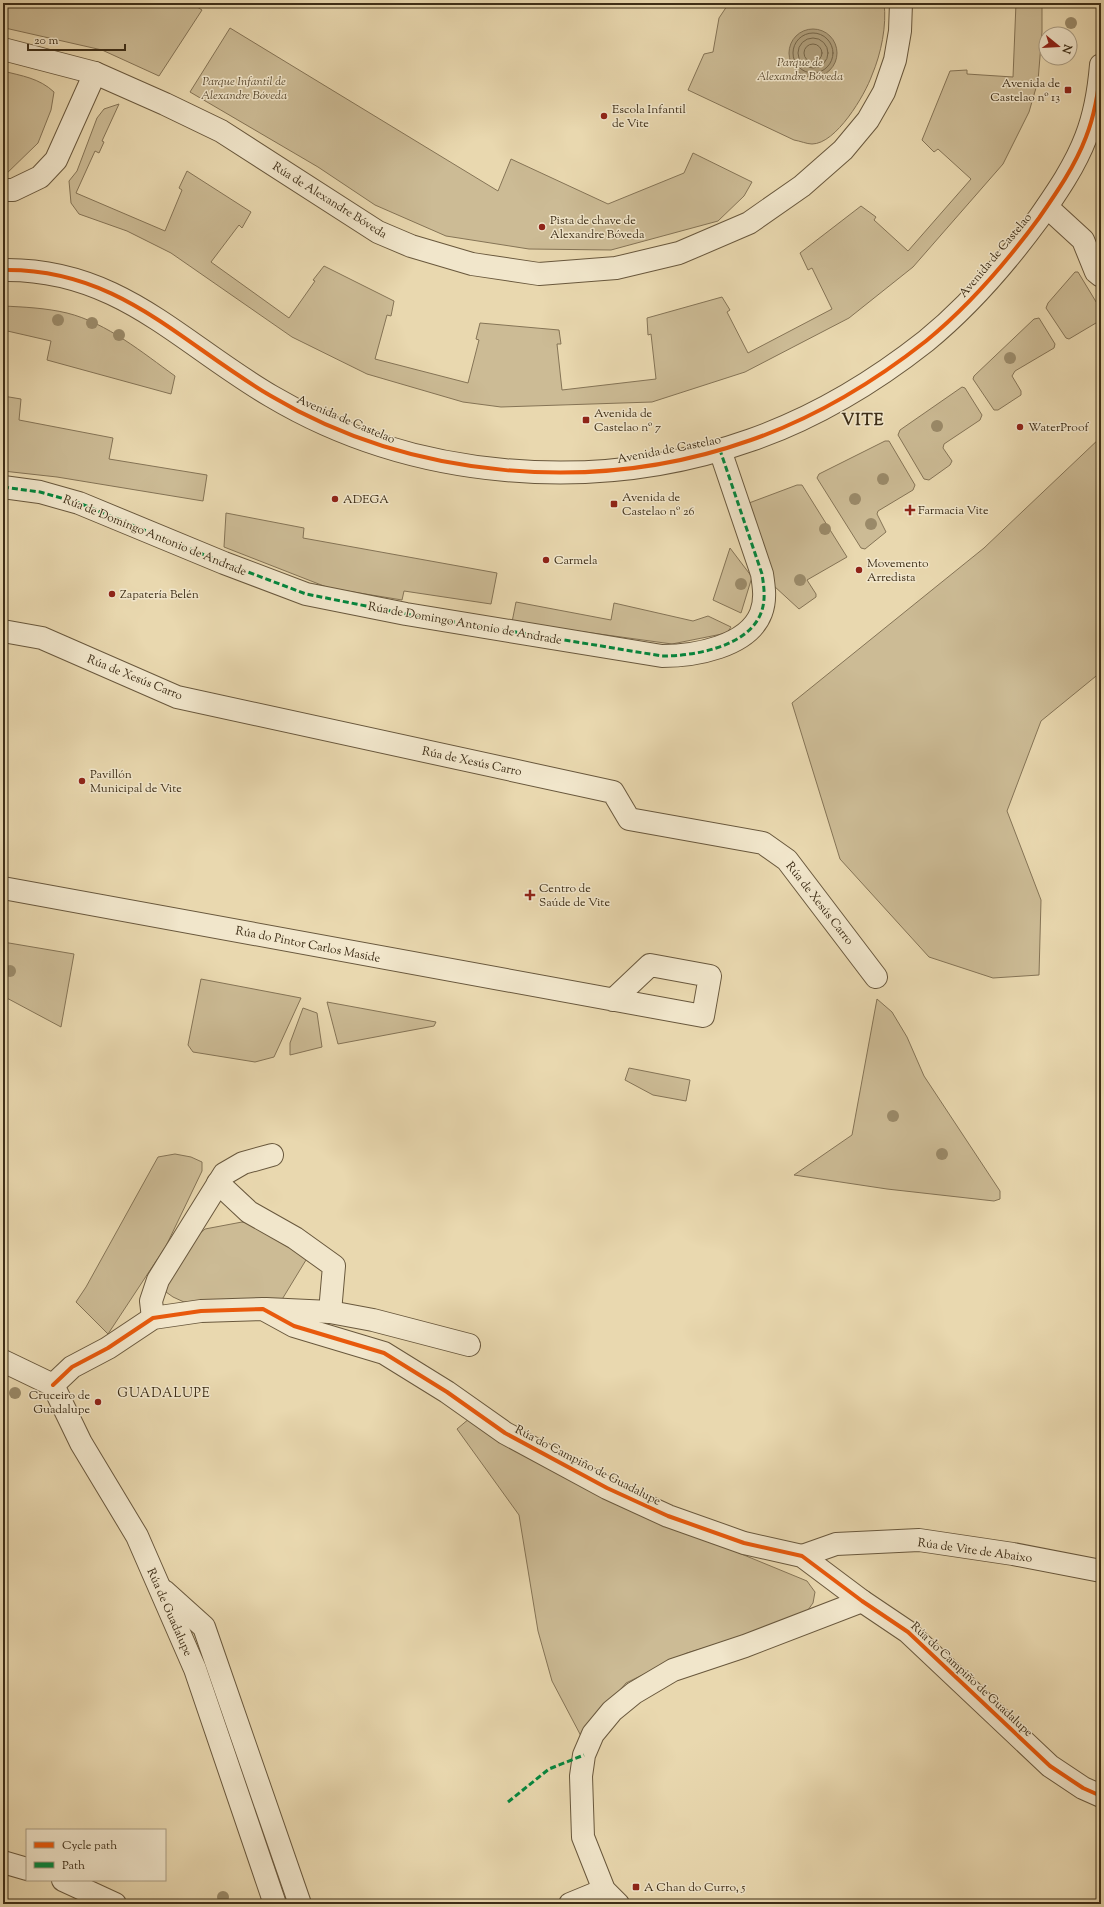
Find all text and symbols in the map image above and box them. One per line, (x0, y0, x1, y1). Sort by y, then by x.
scale bar (28, 26, 125, 52)
north arrow (1038, 26, 1078, 66)
text: 20 m (34, 32, 59, 50)
text: N (1058, 41, 1076, 56)
park label: Parque de Alexandre Bóveda (757, 54, 843, 86)
park label: Parque Infantil de Alexandre Bóveda (201, 73, 287, 105)
place label: Avenida de Castelao nº 13 (990, 75, 1060, 107)
marker: Avenida de Castelao nº 13 (1063, 85, 1073, 95)
place label: Escola Infantil de Vite (612, 101, 687, 133)
marker: Escola Infantil de Vite (599, 111, 609, 121)
street label: Rúa de Alexandre Bóveda (269, 158, 391, 244)
street label: Avenida de Castelao (955, 209, 1037, 302)
place label: Pista de chave de Alexandre Bóveda (550, 212, 645, 244)
marker: Pista de chave de Alexandre Bóveda (537, 222, 547, 232)
street label: Avenida de Castelao (294, 391, 398, 449)
place label: Avenida de Castelao nº 7 (594, 405, 661, 437)
district label: VITE (841, 410, 885, 433)
marker: Avenida de Castelao nº 7 (581, 415, 591, 425)
place label: WaterProof (1028, 419, 1089, 437)
marker: WaterProof (1015, 422, 1025, 432)
street label: Avenida de Castelao (616, 431, 723, 469)
place label: Avenida de Castelao nº 26 (622, 489, 694, 521)
street label: Rúa de Domingo Antonio de Andrade (60, 491, 250, 581)
place label: ADEGA (343, 491, 389, 509)
marker: ADEGA (330, 494, 340, 504)
marker: Avenida de Castelao nº 26 (609, 499, 619, 509)
place label: Farmacia Vite (918, 502, 989, 520)
marker: Farmacia Vite (905, 505, 915, 515)
place label: Carmela (554, 552, 598, 570)
marker: Carmela (541, 555, 551, 565)
place label: Movemento Arredista (867, 555, 929, 587)
marker: Movemento Arredista (854, 565, 864, 575)
place label: Zapatería Belén (120, 586, 199, 604)
marker: Zapatería Belén (107, 589, 117, 599)
street label: Rúa de Domingo Antonio de Andrade (366, 598, 564, 650)
street label: Rúa de Xesús Carro (84, 651, 186, 705)
street label: Rúa de Xesús Carro (420, 743, 524, 781)
place label: Pavillón Municipal de Vite (90, 766, 182, 798)
marker: Pavillón Municipal de Vite (77, 776, 87, 786)
street label: Rúa de Xesús Carro (781, 858, 858, 950)
place label: Centro de Saúde de Vite (539, 880, 610, 912)
marker: Centro de Saúde de Vite (524, 889, 536, 901)
street label: Rúa do Pintor Carlos Maside (234, 922, 382, 968)
district label: GUADALUPE (117, 1385, 211, 1403)
place label: Cruceiro de Guadalupe (29, 1387, 90, 1419)
marker: Cruceiro de Guadalupe (93, 1397, 103, 1407)
street label: Rúa do Campiño de Guadalupe (511, 1421, 664, 1511)
street label: Rúa de Vite de Abaixo (916, 1534, 1034, 1568)
street label: Rúa de Guadalupe (142, 1565, 197, 1660)
street label: Rúa do Campiño de Guadalupe (906, 1618, 1037, 1742)
legend (26, 1829, 166, 1881)
text: Cycle path (62, 1837, 117, 1855)
text: Path (62, 1857, 85, 1875)
place label: A Chan do Curro, 5 (644, 1879, 745, 1897)
marker: A Chan do Curro, 5 (631, 1882, 641, 1892)

